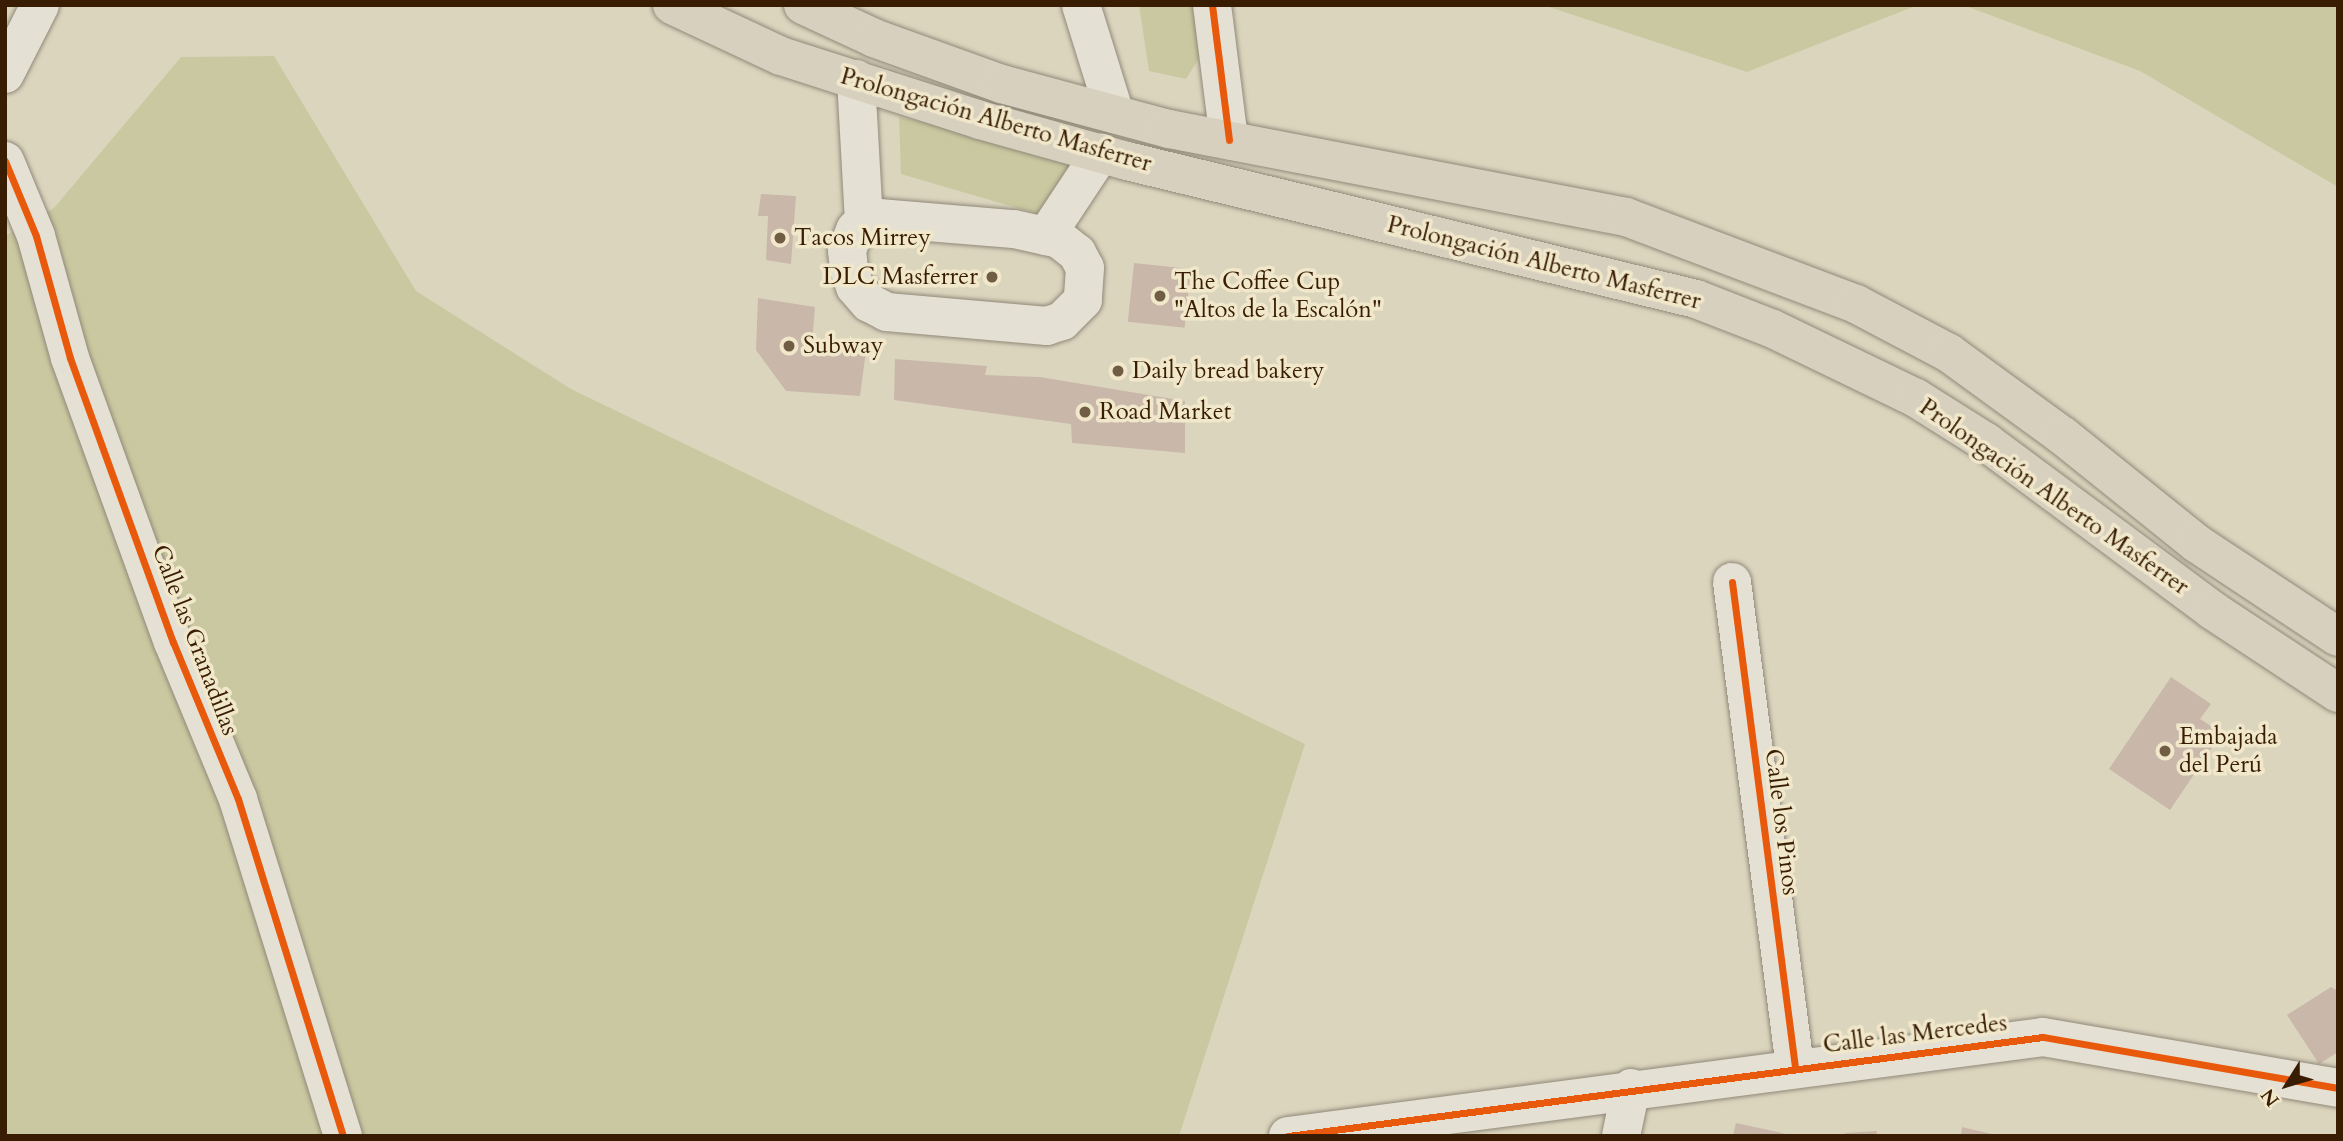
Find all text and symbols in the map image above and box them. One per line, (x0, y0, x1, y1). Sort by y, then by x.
street label: Prolongación Alberto Masferrer (837, 62, 1155, 178)
street label: Prolongación Alberto Masferrer (1384, 210, 1704, 316)
place label: Tacos Mirrey (794, 224, 931, 252)
marker: Tacos Mirrey (772, 230, 788, 246)
place label: DLC Masferrer (823, 263, 978, 291)
place label: The Coffee Cup "Altos de la Escalón" (1174, 268, 1382, 324)
marker: DLC Masferrer (984, 269, 1000, 285)
marker: The Coffee Cup "Altos de la Escalón" (1152, 288, 1168, 304)
place label: Subway (803, 332, 883, 360)
marker: Subway (781, 338, 797, 354)
place label: Daily bread bakery (1132, 357, 1324, 385)
marker: Daily bread bakery (1110, 363, 1126, 379)
street label: Prolongación Alberto Masferrer (1914, 393, 2194, 601)
place label: Road Market (1099, 398, 1231, 426)
marker: Road Market (1077, 404, 1093, 420)
street label: Calle las Granadillas (145, 541, 245, 739)
place label: Embajada del Perú (2179, 723, 2278, 779)
marker: Embajada del Perú (2157, 743, 2173, 759)
street label: Calle los Pinos (1759, 747, 1805, 897)
street label: Calle las Mercedes (1821, 1008, 2009, 1060)
north arrow (2252, 1050, 2322, 1120)
text: N (2255, 1083, 2286, 1112)

